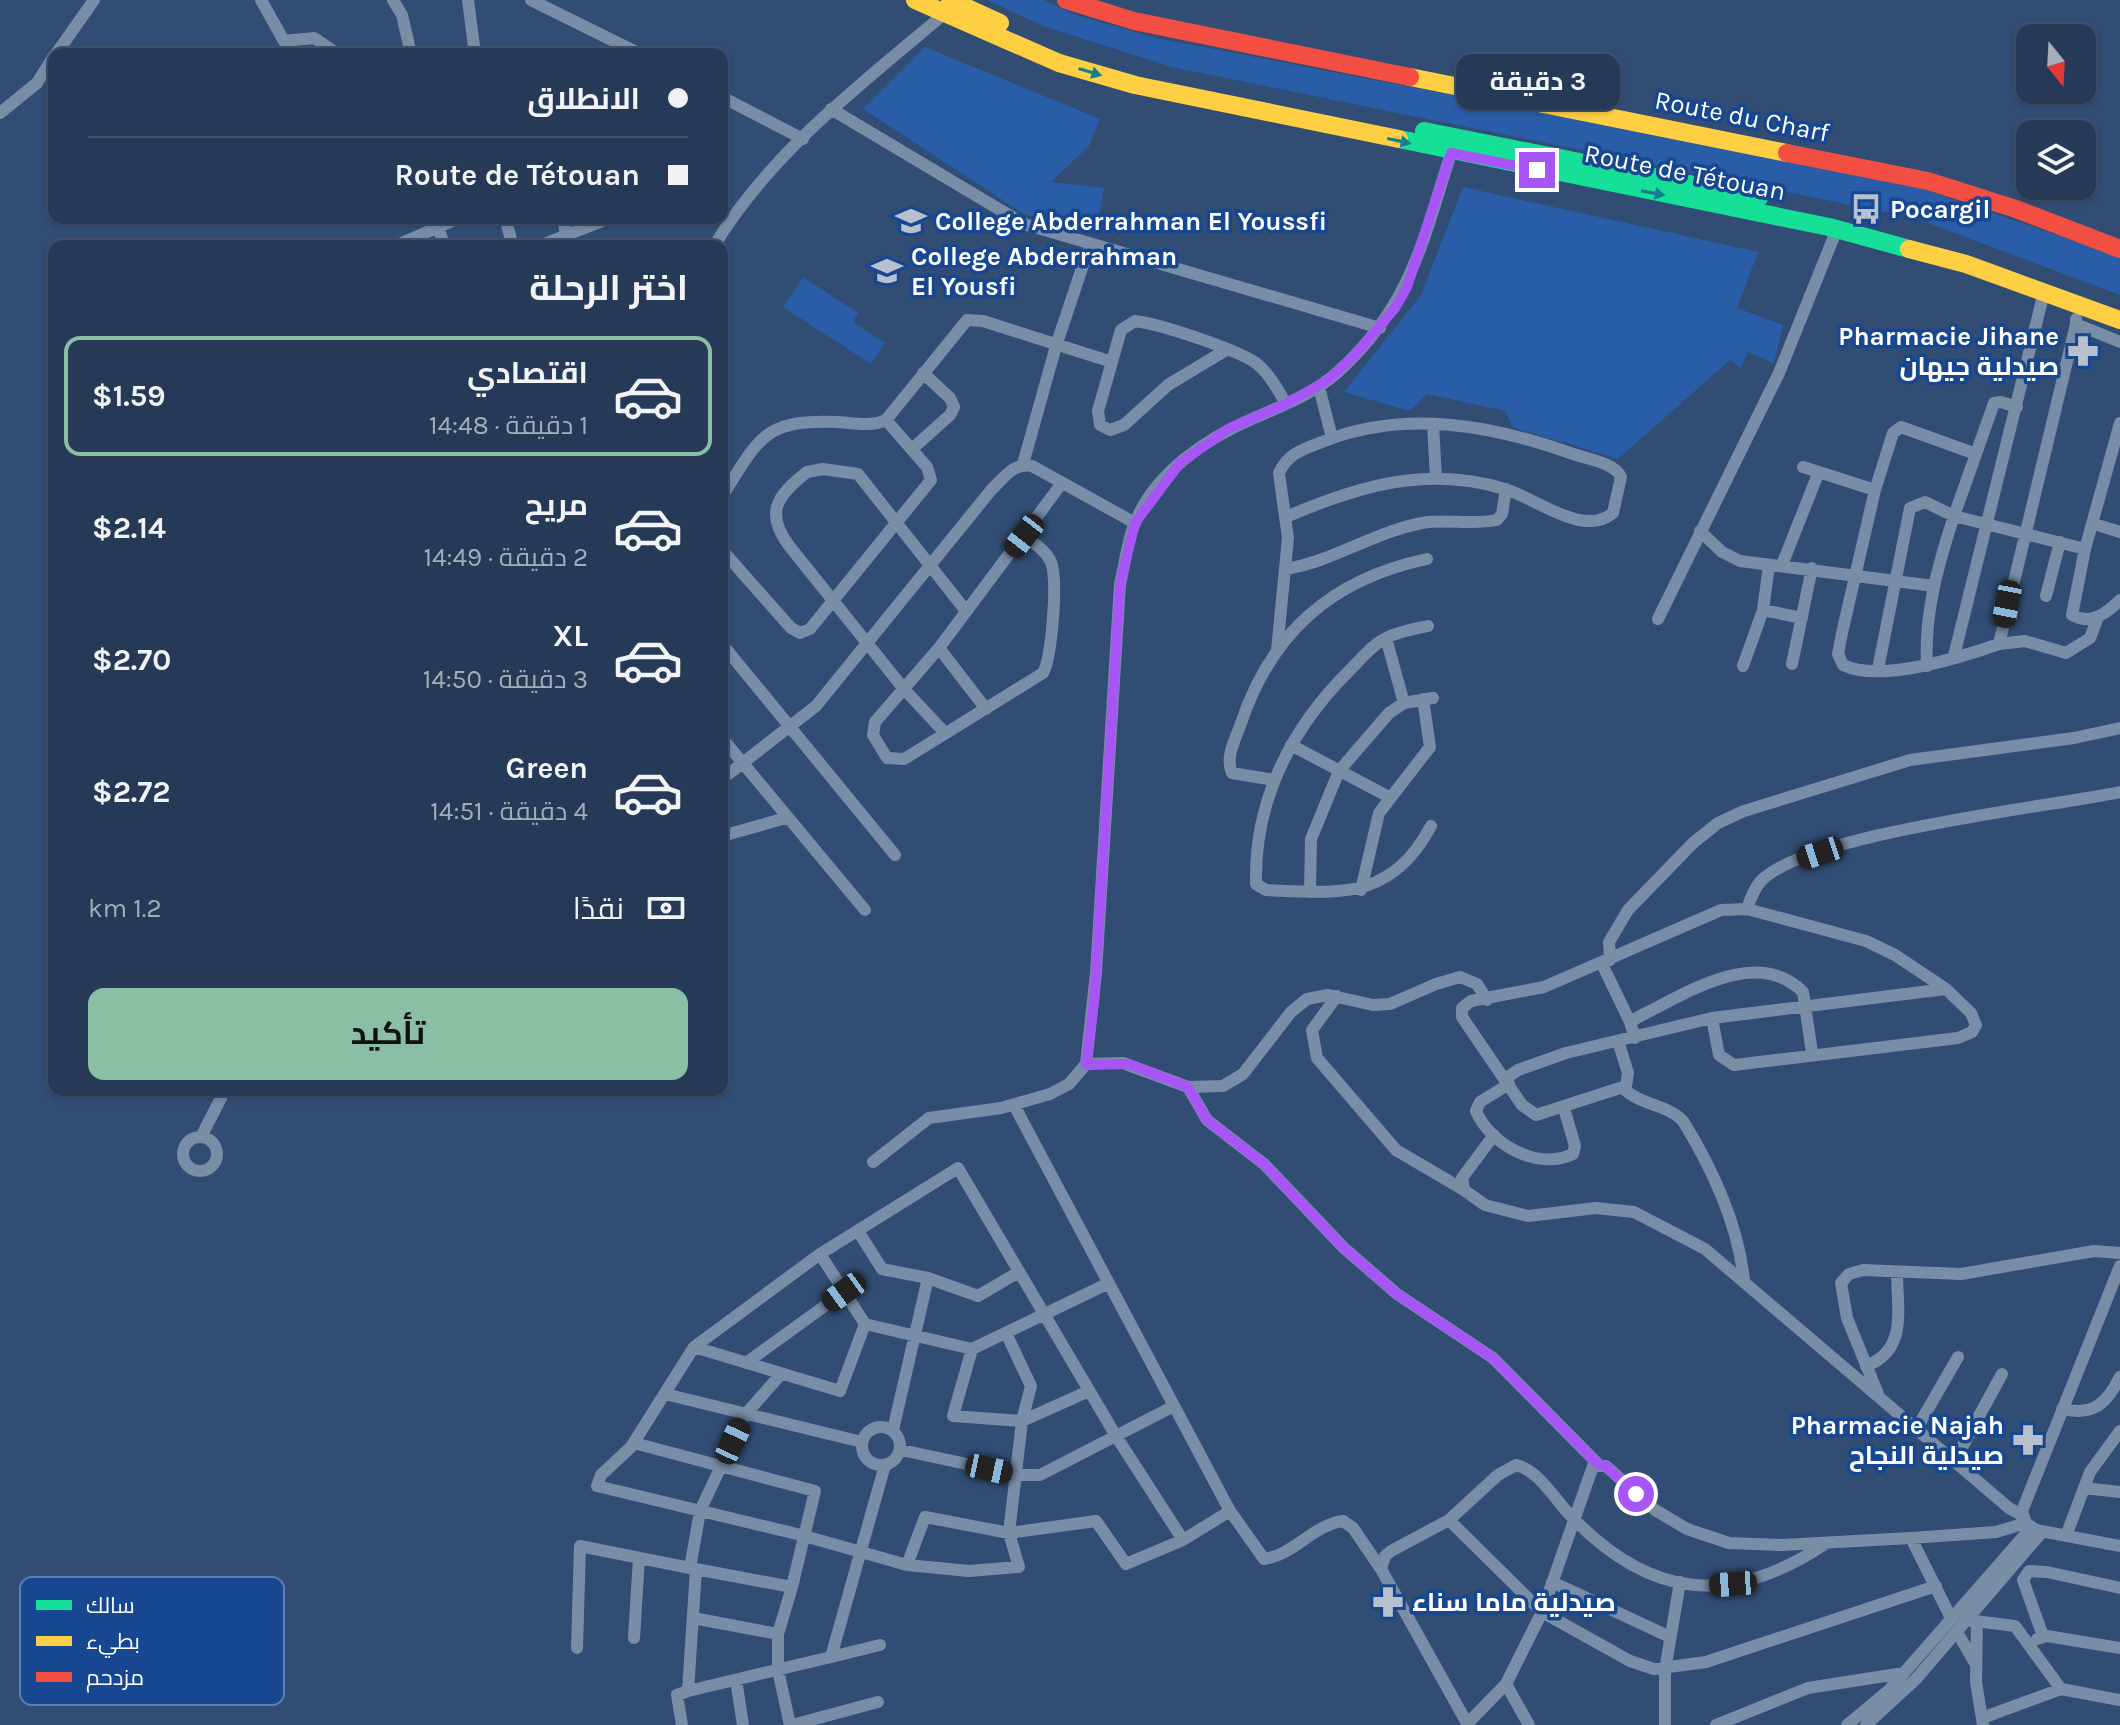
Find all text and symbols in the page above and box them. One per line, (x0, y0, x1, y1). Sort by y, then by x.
north arrow (2016, 24, 2096, 104)
map controls (2016, 24, 2096, 200)
callout: 3 دقيقة (1455, 54, 1619, 110)
one-way arrow (1079, 66, 1103, 79)
text: 3 دقيقة (1490, 66, 1586, 97)
text: الانطلاق (527, 81, 640, 117)
street label: Route du Charf (1652, 84, 1833, 149)
button: layers (2016, 120, 2096, 200)
one-way arrow (1386, 136, 1411, 148)
street label: Route de Tétouan (1582, 138, 1788, 207)
route end (1519, 152, 1555, 188)
text: Route de Tétouan (394, 157, 640, 193)
one-way arrow (1641, 187, 1666, 199)
bus stop icon: Pocargil (1849, 192, 1883, 226)
place label: Pocargil (1890, 194, 1990, 225)
school or university icon: College Abderrahman El Youssfi (894, 204, 928, 238)
place label: College Abderrahman El Youssfi (935, 206, 1327, 237)
place label: College Abderrahman El Yousfi (911, 241, 1177, 302)
school or university icon: College Abderrahman El Yousfi (870, 254, 904, 288)
text: اختر الرحلة (529, 267, 688, 309)
place label: Pharmacie Jihane صيدلية جيهان (1838, 321, 2059, 382)
pharmacy icon: Pharmacie Jihane صيدلية جيهان (2066, 334, 2100, 368)
text: اقتصادي (467, 355, 588, 391)
icon: car (612, 360, 684, 432)
text: $1.59 (92, 378, 166, 414)
text: 1 دقيقة · 14:48 (429, 410, 588, 441)
text: مريح (525, 487, 588, 523)
icon: car (612, 492, 684, 564)
text: $2.14 (92, 510, 166, 546)
car (1000, 510, 1048, 562)
text: 2 دقيقة · 14:49 (423, 542, 588, 573)
car (1991, 578, 2023, 630)
text: XL (553, 618, 588, 654)
icon: car (612, 624, 684, 696)
text: $2.70 (92, 642, 171, 678)
text: 3 دقيقة · 14:50 (423, 664, 588, 695)
text: Green (505, 750, 588, 786)
icon: car (612, 756, 684, 828)
text: $2.72 (92, 774, 170, 810)
text: 4 دقيقة · 14:51 (430, 796, 588, 827)
car (1793, 834, 1847, 872)
icon: cash (644, 886, 688, 930)
text: نقدًا (573, 891, 624, 927)
text: 1.2 km (88, 893, 161, 924)
button: تأكيد (88, 988, 688, 1080)
car (818, 1268, 870, 1316)
place label: Pharmacie Najah صيدلية النجاح (1791, 1410, 2004, 1472)
car (712, 1414, 754, 1468)
pharmacy icon: Pharmacie Najah صيدلية النجاح (2011, 1423, 2045, 1457)
car (963, 1452, 1015, 1486)
route start (1618, 1476, 1654, 1512)
car (1708, 1570, 1758, 1598)
legend (20, 1577, 284, 1705)
pharmacy icon: صيدلية ماما سناء (1371, 1585, 1405, 1619)
place label: صيدلية ماما سناء (1412, 1587, 1616, 1618)
text: سالك (86, 1593, 135, 1619)
text: بطيء (86, 1629, 140, 1658)
text: مزدحم (86, 1665, 144, 1693)

